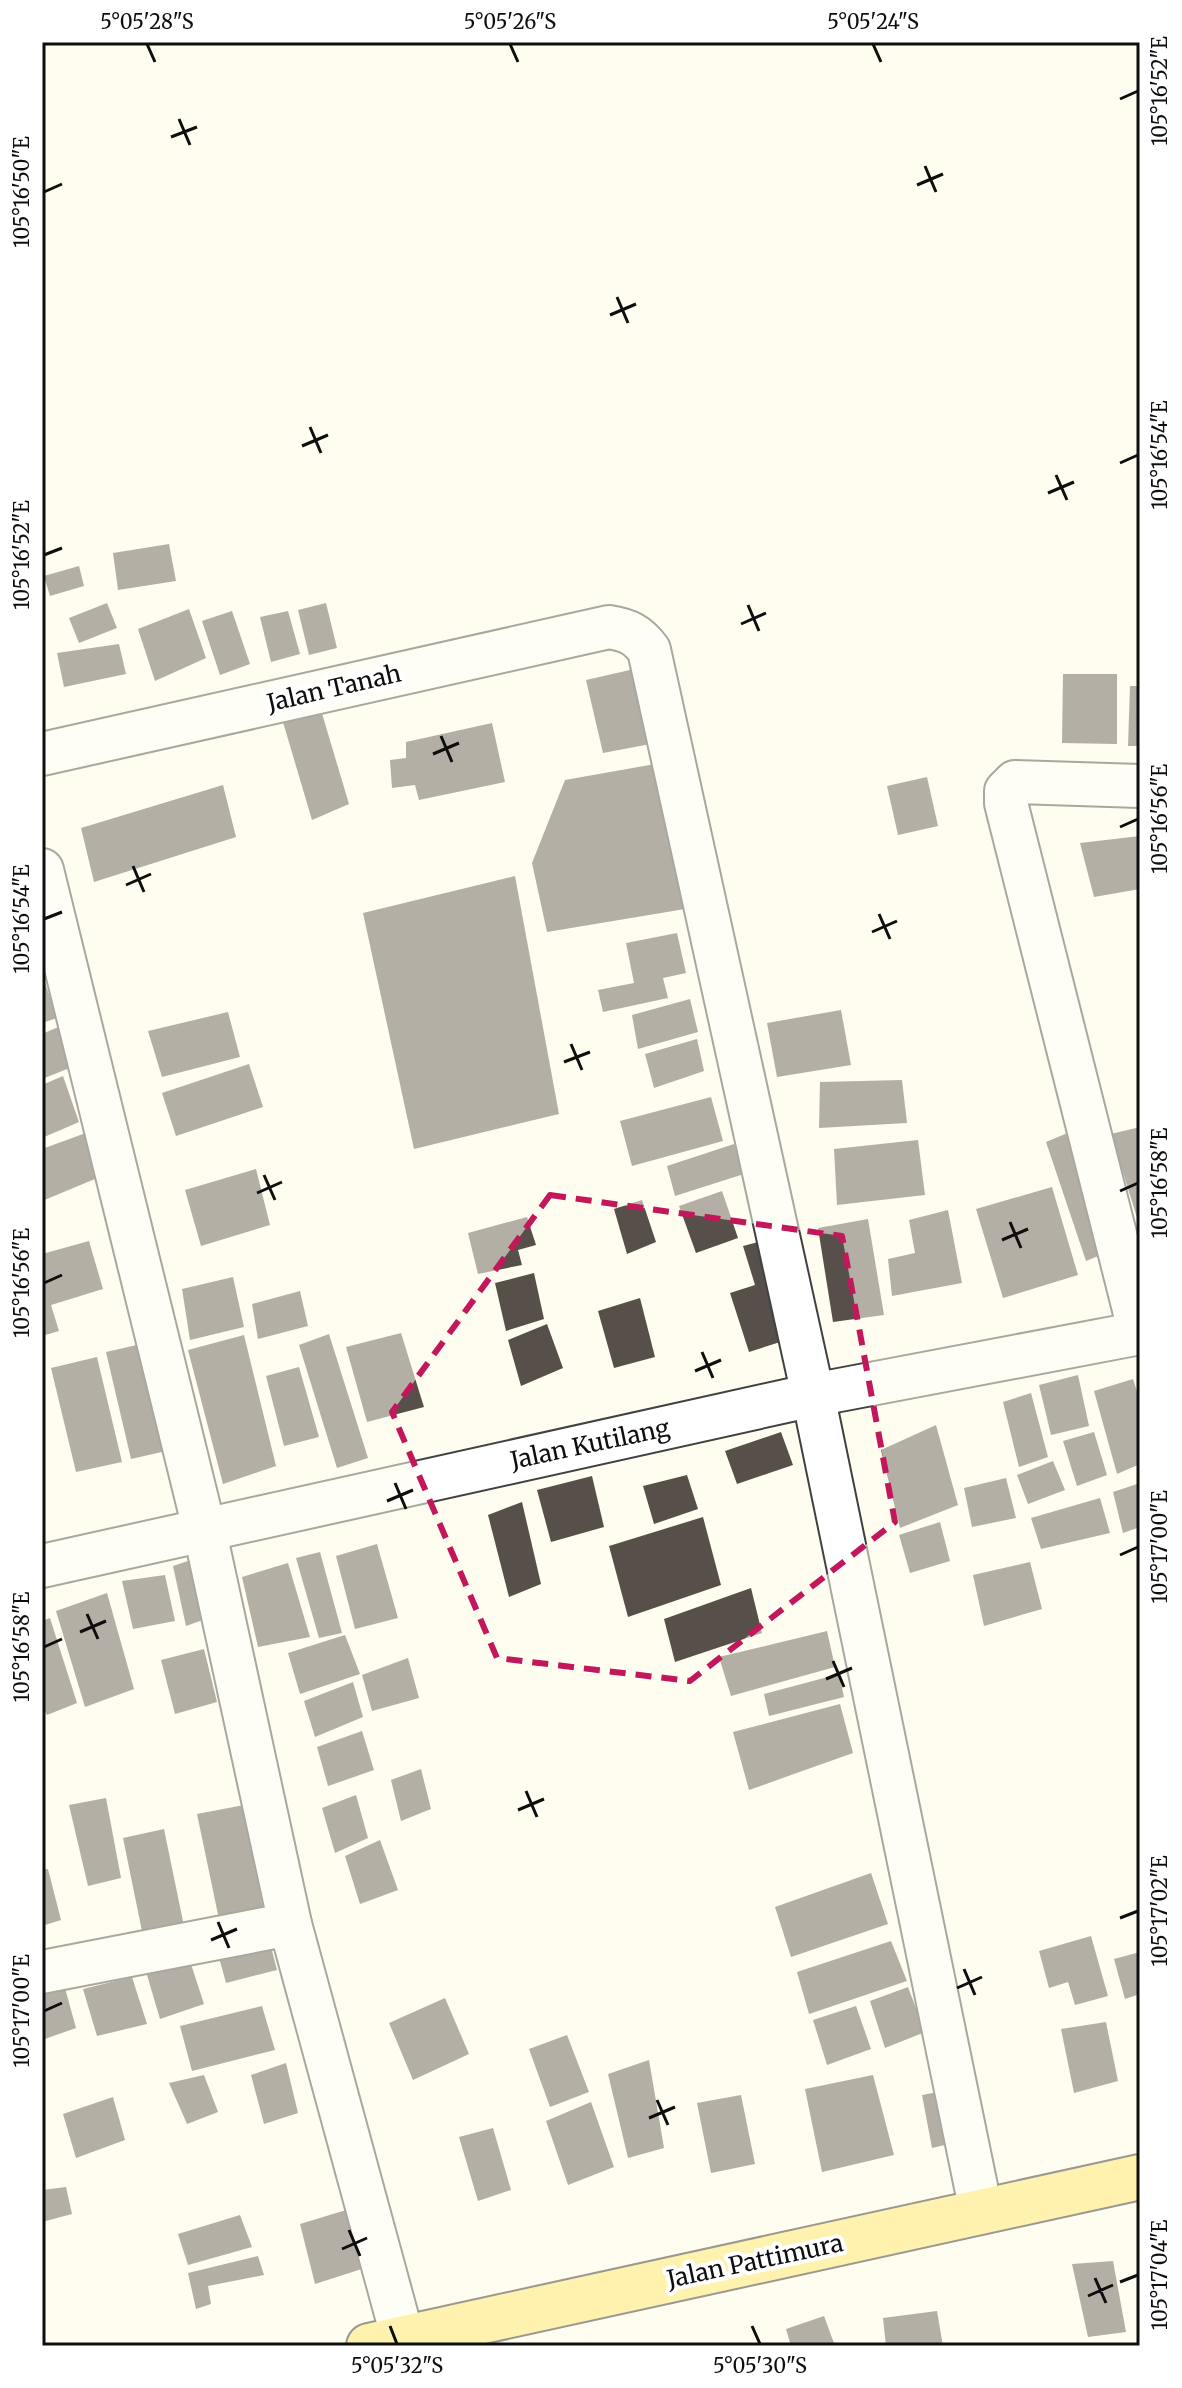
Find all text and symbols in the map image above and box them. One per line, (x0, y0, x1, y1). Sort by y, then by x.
text: 5°05'28"S (100, 9, 194, 34)
text: 5°05'26"S (464, 9, 556, 34)
text: 5°05'24"S (827, 9, 919, 34)
text: 105°16'52"E (1147, 36, 1172, 146)
text: 105°16'50"E (9, 136, 34, 248)
text: 105°16'54"E (1147, 400, 1172, 510)
text: 105°16'52"E (9, 500, 34, 610)
street label: Jalan Tanah (263, 657, 404, 719)
text: 105°16'56"E (1147, 764, 1172, 874)
text: 105°16'54"E (9, 864, 34, 974)
text: 105°16'58"E (1147, 1127, 1172, 1238)
text: 105°16'56"E (9, 1228, 34, 1338)
street label: Jalan Kutilang (506, 1412, 673, 1476)
text: 105°17'00"E (1147, 1490, 1172, 1604)
text: 105°16'58"E (9, 1591, 34, 1702)
text: 105°17'02"E (1147, 1855, 1172, 1967)
text: 105°17'00"E (9, 1954, 34, 2068)
text: 105°17'04"E (1147, 2220, 1172, 2330)
street label: Jalan Pattimura (663, 2227, 846, 2295)
text: 5°05'32"S (351, 2353, 443, 2378)
text: 5°05'30"S (713, 2353, 807, 2378)

